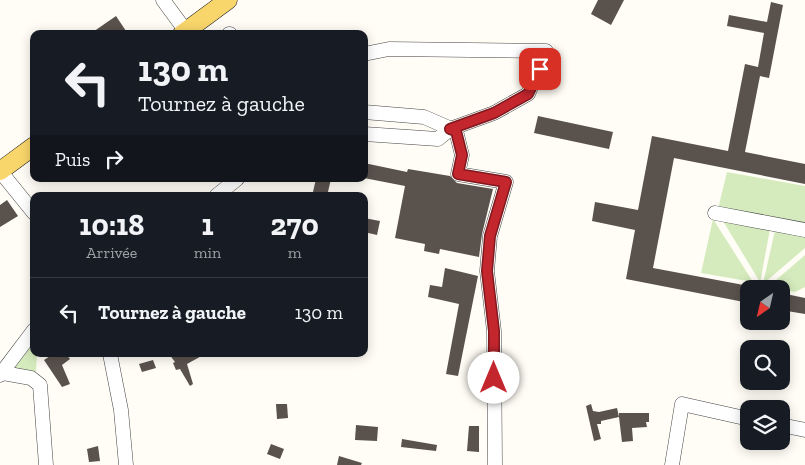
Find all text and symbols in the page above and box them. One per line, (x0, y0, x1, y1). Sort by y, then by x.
text: 130 m (138, 48, 228, 90)
pin (519, 48, 561, 90)
icon: left (55, 50, 120, 115)
icon: arrive (526, 55, 554, 83)
text: Tournez à gauche (138, 90, 305, 117)
icon: right (100, 145, 128, 173)
text: Puis (55, 148, 90, 171)
text: 10:18 (79, 207, 144, 243)
text: 1 (201, 207, 214, 243)
text: 270 (270, 207, 319, 243)
text: Arrivée (86, 243, 137, 262)
text: min (194, 243, 221, 262)
text: m (288, 243, 301, 262)
north arrow (740, 280, 790, 330)
map controls (740, 280, 790, 450)
icon: left (55, 299, 83, 327)
text: Tournez à gauche (98, 301, 246, 324)
text: 130 m (295, 301, 343, 324)
button: search (740, 340, 790, 390)
position arrow (467, 351, 519, 403)
button: layers (740, 400, 790, 450)

